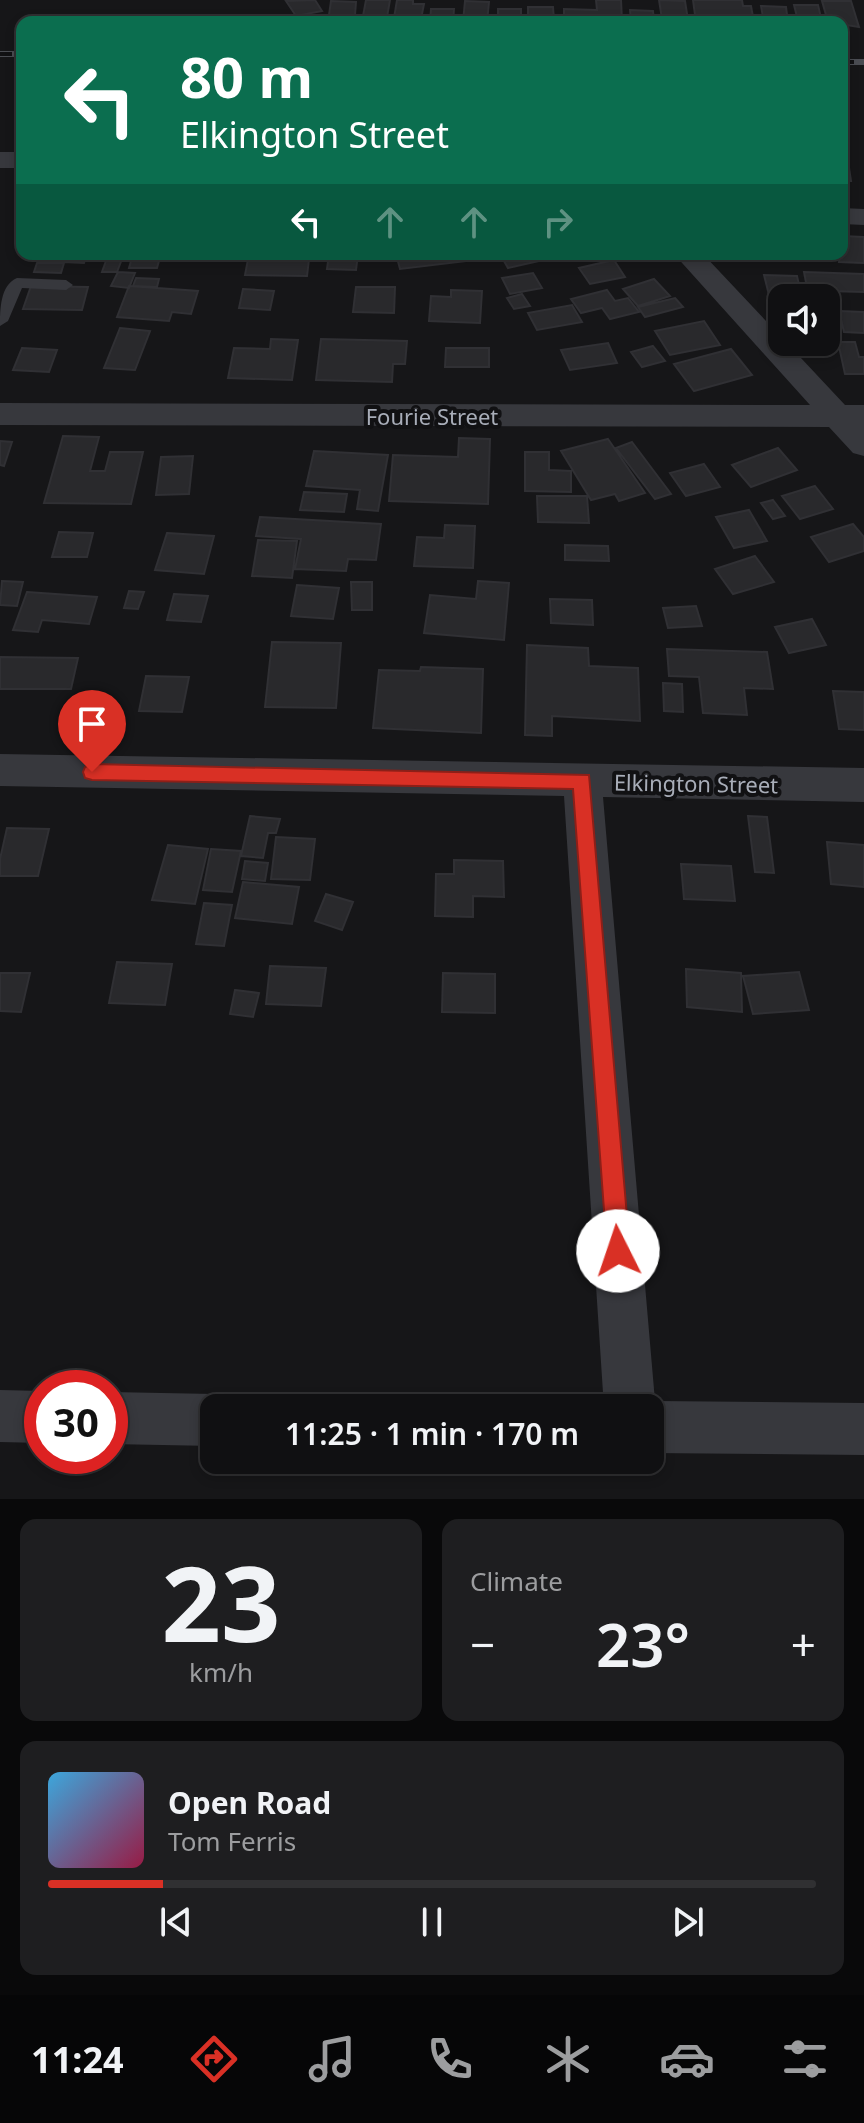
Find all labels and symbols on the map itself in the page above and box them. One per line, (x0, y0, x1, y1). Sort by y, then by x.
street label: Fourie Street (366, 401, 498, 431)
pin (58, 690, 126, 772)
street label: Elkington Street (614, 767, 779, 799)
position arrow (576, 1209, 660, 1293)
speed limit sign: 30 (24, 1370, 128, 1474)

